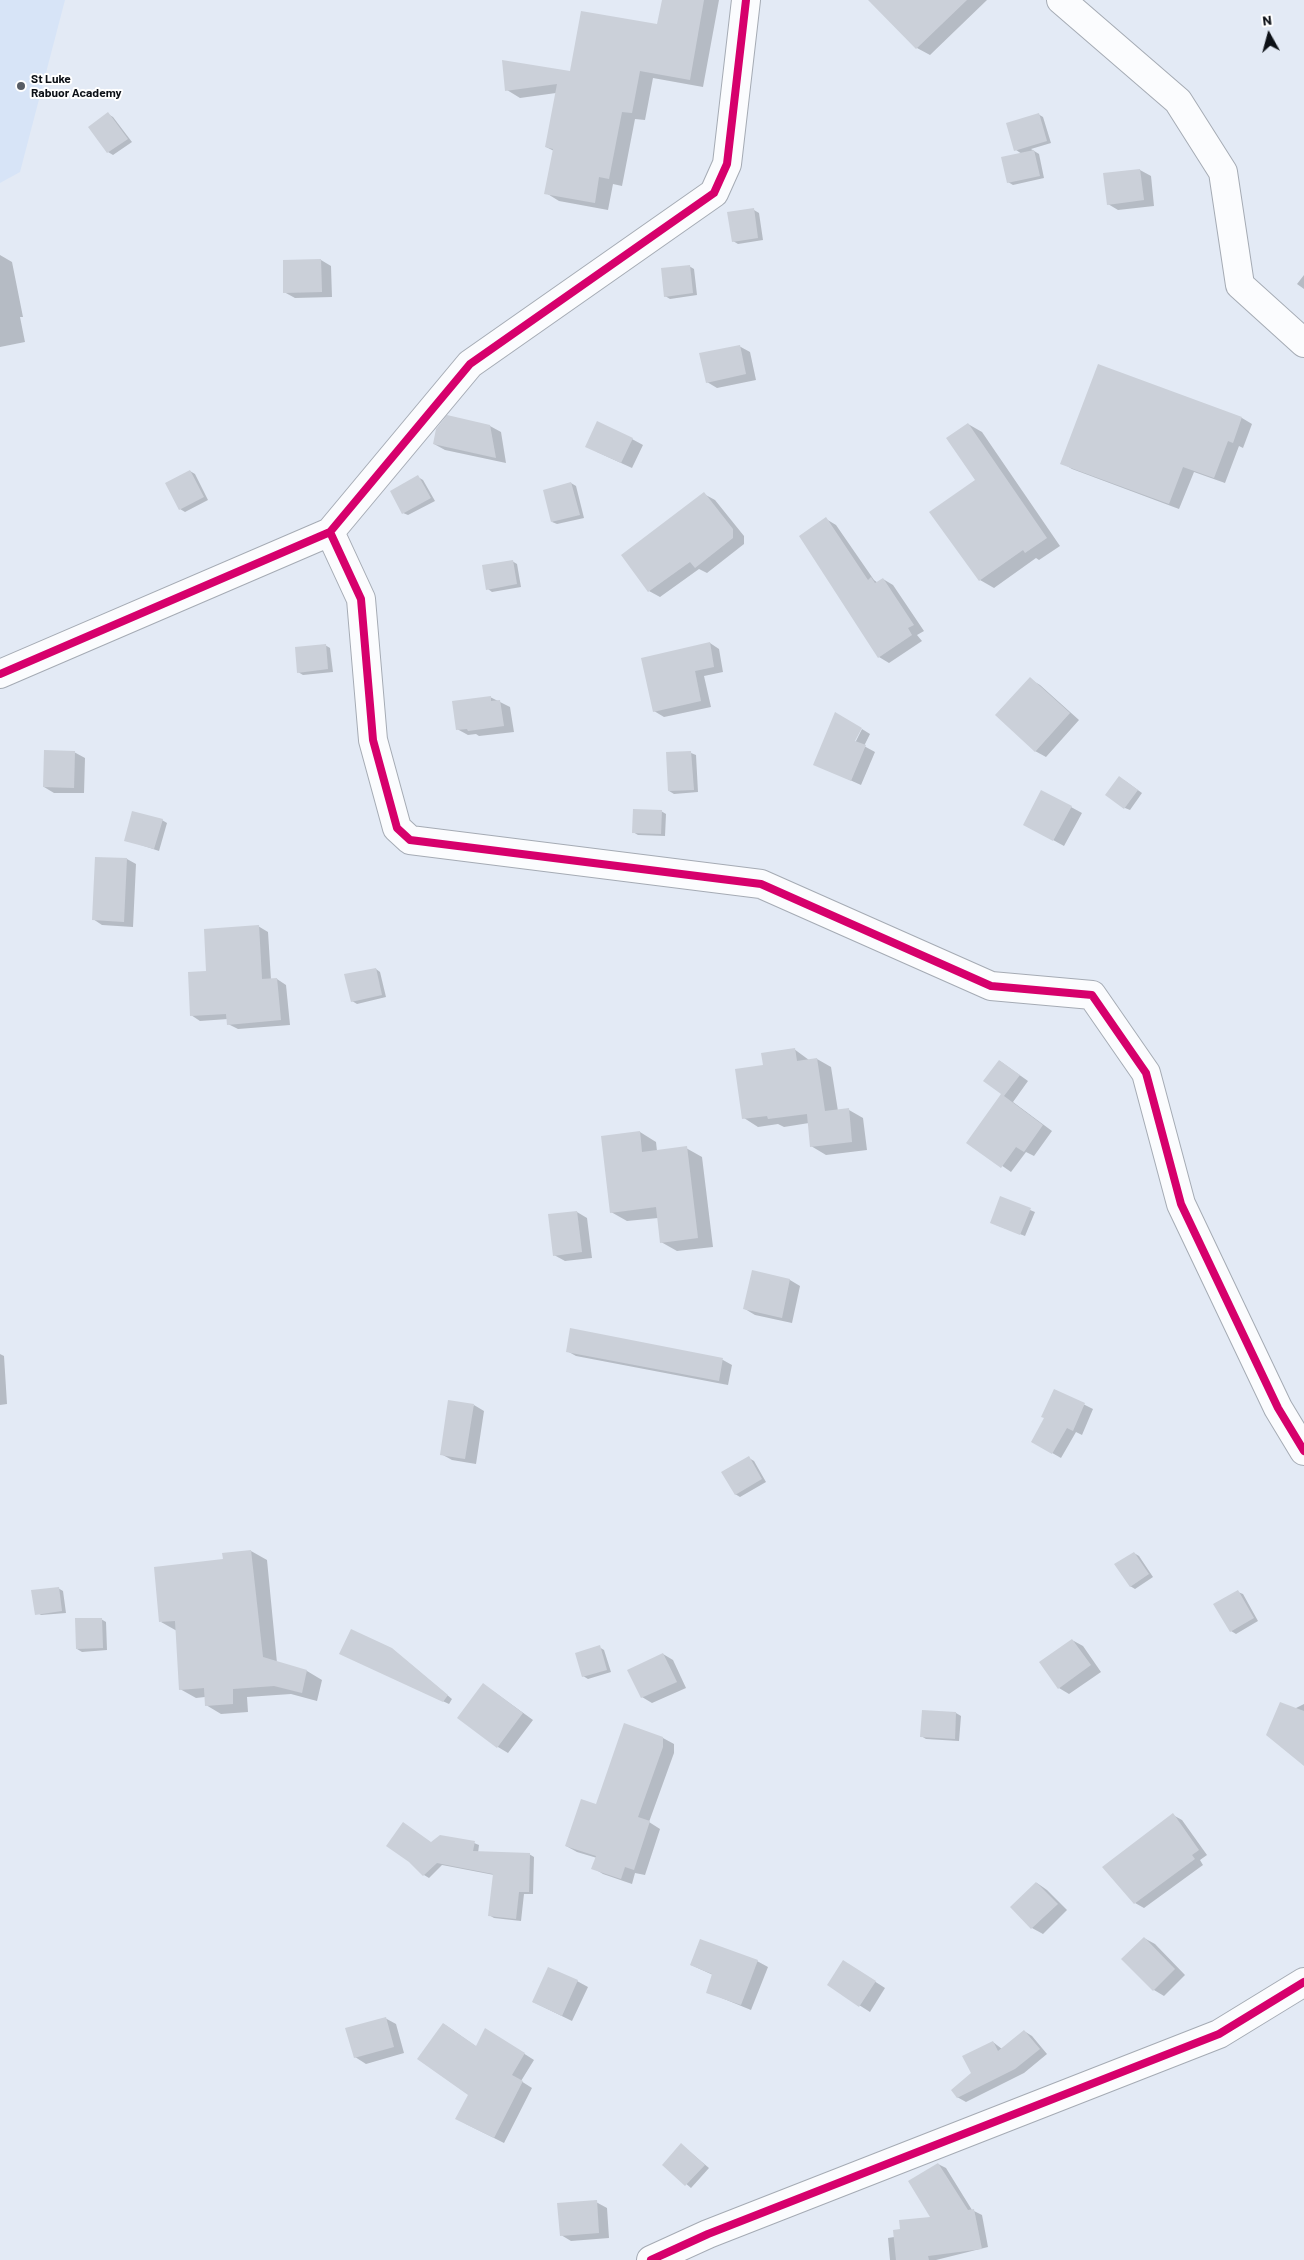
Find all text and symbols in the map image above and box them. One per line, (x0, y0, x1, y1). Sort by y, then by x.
north arrow (1244, 10, 1294, 60)
text: N (1261, 11, 1273, 29)
place label: St Luke Rabuor Academy (31, 72, 121, 100)
marker: St Luke Rabuor Academy (15, 80, 27, 92)

